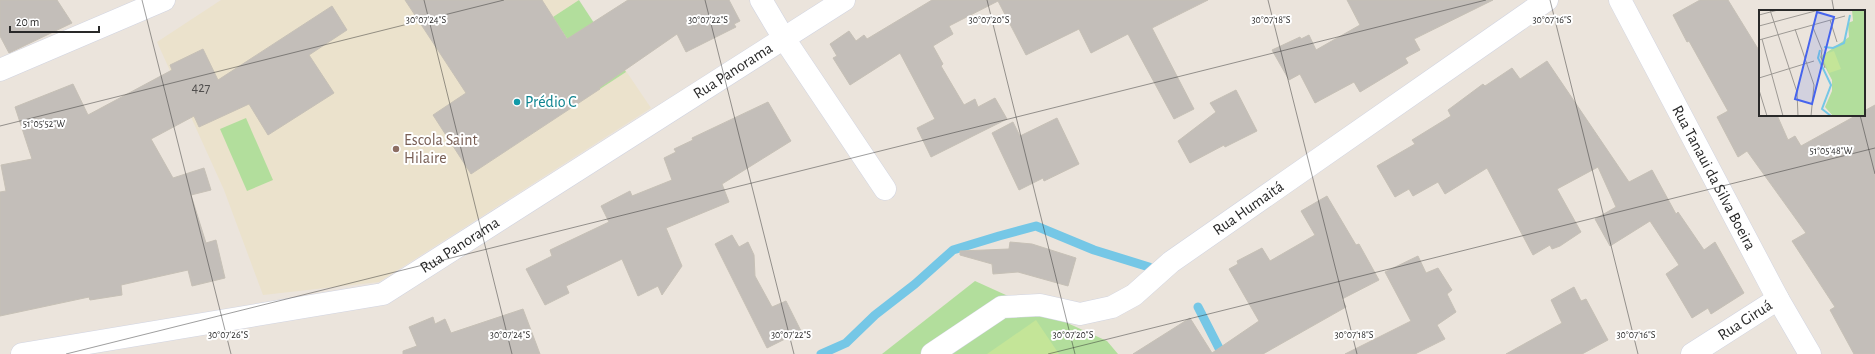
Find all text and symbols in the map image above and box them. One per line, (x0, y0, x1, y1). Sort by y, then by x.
scale bar (10, 8, 99, 34)
inset map (1759, 10, 1865, 116)
text: 30°07'24"S (406, 15, 446, 25)
text: 30°07'22"S (688, 15, 728, 25)
text: 30°07'20"S (969, 15, 1010, 25)
text: 30°07'18"S (1251, 15, 1291, 25)
text: 30°07'16"S (1532, 15, 1572, 25)
text: 20 m (16, 16, 39, 28)
street label: Rua Panorama (691, 40, 775, 102)
house number: 427 (192, 81, 211, 95)
place label: Prédio C (525, 94, 577, 110)
marker: Prédio C (512, 97, 522, 107)
street label: Rua Tanaui da Silva Boeira (1669, 103, 1759, 253)
text: 51°05'52"W (23, 119, 65, 129)
place label: Escola Saint Hilaire (404, 132, 478, 166)
marker: Escola Saint Hilaire (391, 144, 401, 154)
text: 51°05'48"W (1809, 146, 1853, 156)
street label: Rua Humaitá (1210, 178, 1287, 238)
street label: Rua Panorama (417, 214, 502, 276)
street label: Rua Giruá (1715, 297, 1775, 343)
text: 30°07'26"S (208, 330, 248, 340)
text: 30°07'24"S (490, 330, 530, 340)
text: 30°07'22"S (771, 330, 811, 340)
text: 30°07'20"S (1053, 330, 1094, 340)
text: 30°07'18"S (1334, 330, 1374, 340)
text: 30°07'16"S (1616, 330, 1656, 340)

